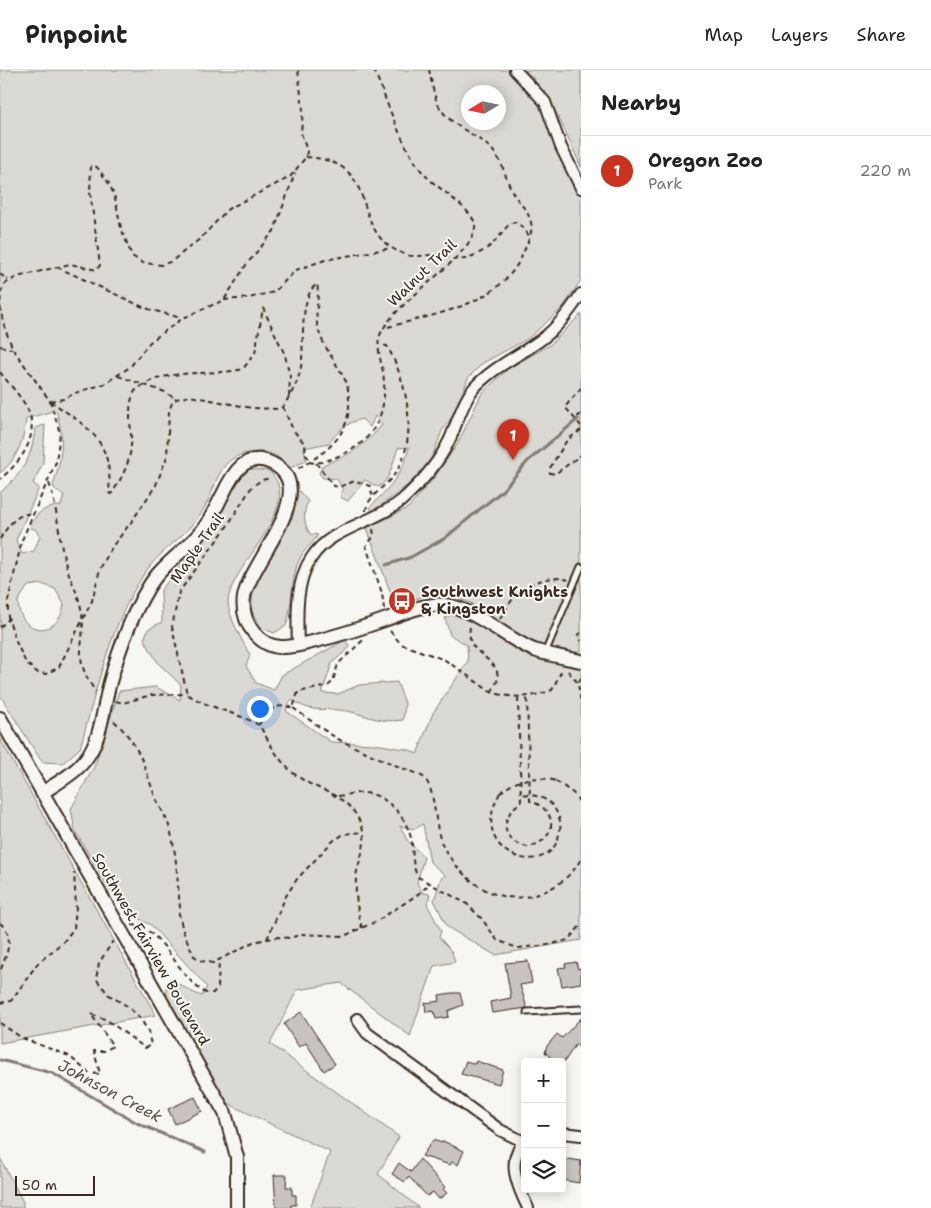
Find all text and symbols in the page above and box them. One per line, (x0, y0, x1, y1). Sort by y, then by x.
text: Pinpoint (25, 19, 127, 51)
text: Map (705, 23, 743, 47)
text: Layers (771, 23, 828, 47)
text: Share (856, 23, 906, 47)
north arrow (461, 85, 506, 130)
text: Nearby (601, 89, 681, 117)
text: Oregon Zoo (648, 148, 763, 173)
text: 1 (613, 160, 621, 181)
text: 220 m (859, 160, 911, 181)
text: Park (648, 173, 682, 194)
street label: Walnut Trail (383, 235, 461, 311)
pin: 1 (497, 419, 529, 460)
street label: Maple Trail (165, 508, 229, 587)
place label: Southwest Knights & Kingston (421, 582, 568, 619)
bus stop icon: Southwest Knights & Kingston (387, 586, 417, 616)
your location (247, 696, 273, 722)
street label: Southwest Fairview Boulevard (87, 849, 215, 1049)
water label: Johnson Creek (54, 1055, 166, 1127)
map controls (521, 1058, 566, 1193)
button: + (521, 1058, 566, 1103)
button: − (521, 1103, 566, 1148)
button: layers (521, 1148, 566, 1193)
scale bar (15, 1173, 95, 1196)
text: 50 m (22, 1176, 57, 1194)

